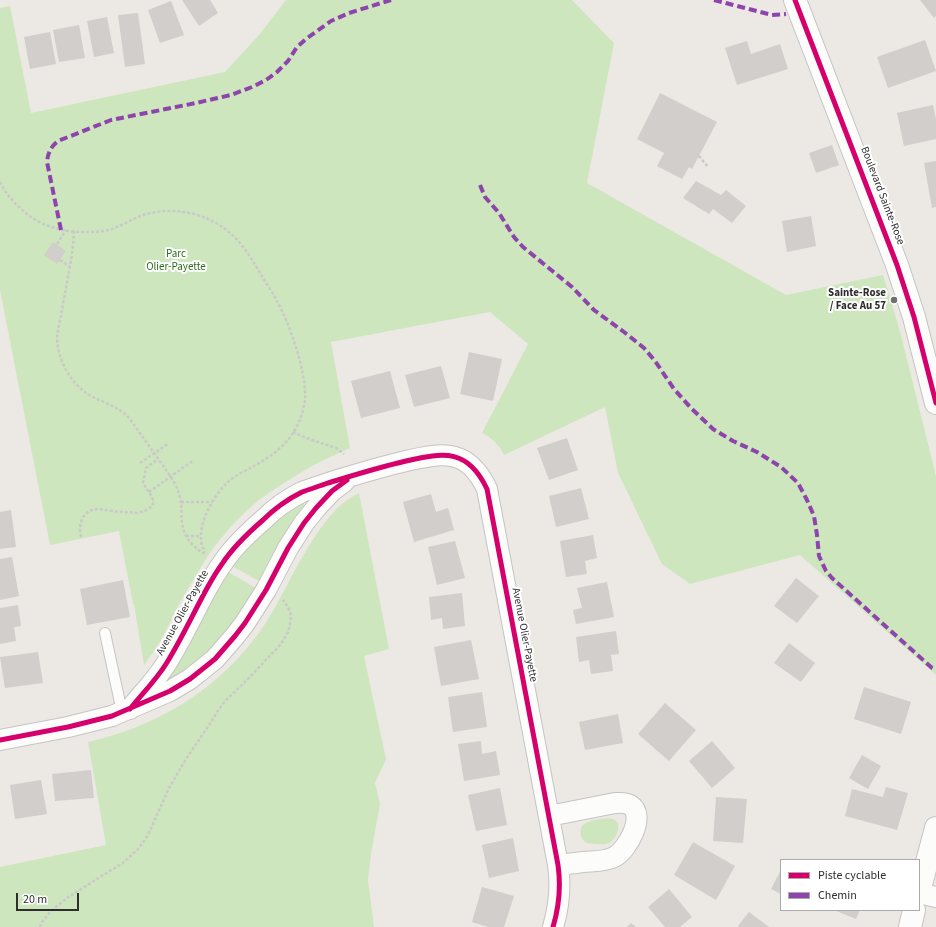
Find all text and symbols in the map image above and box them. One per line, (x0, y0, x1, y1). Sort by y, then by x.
street label: Boulevard Sainte-Rose (857, 145, 907, 247)
park label: Parc Olier-Payette (146, 248, 206, 274)
place label: Sainte-Rose / Face Au 57 (828, 287, 886, 313)
marker: Sainte-Rose / Face Au 57 (889, 295, 899, 305)
street label: Avenue Olier-Payette (154, 568, 212, 658)
street label: Avenue Olier-Payette (508, 587, 540, 683)
legend (780, 859, 920, 911)
text: Piste cyclable (818, 867, 886, 884)
scale bar (18, 885, 81, 911)
text: Chemin (818, 887, 857, 904)
text: 20 m (23, 891, 47, 908)

